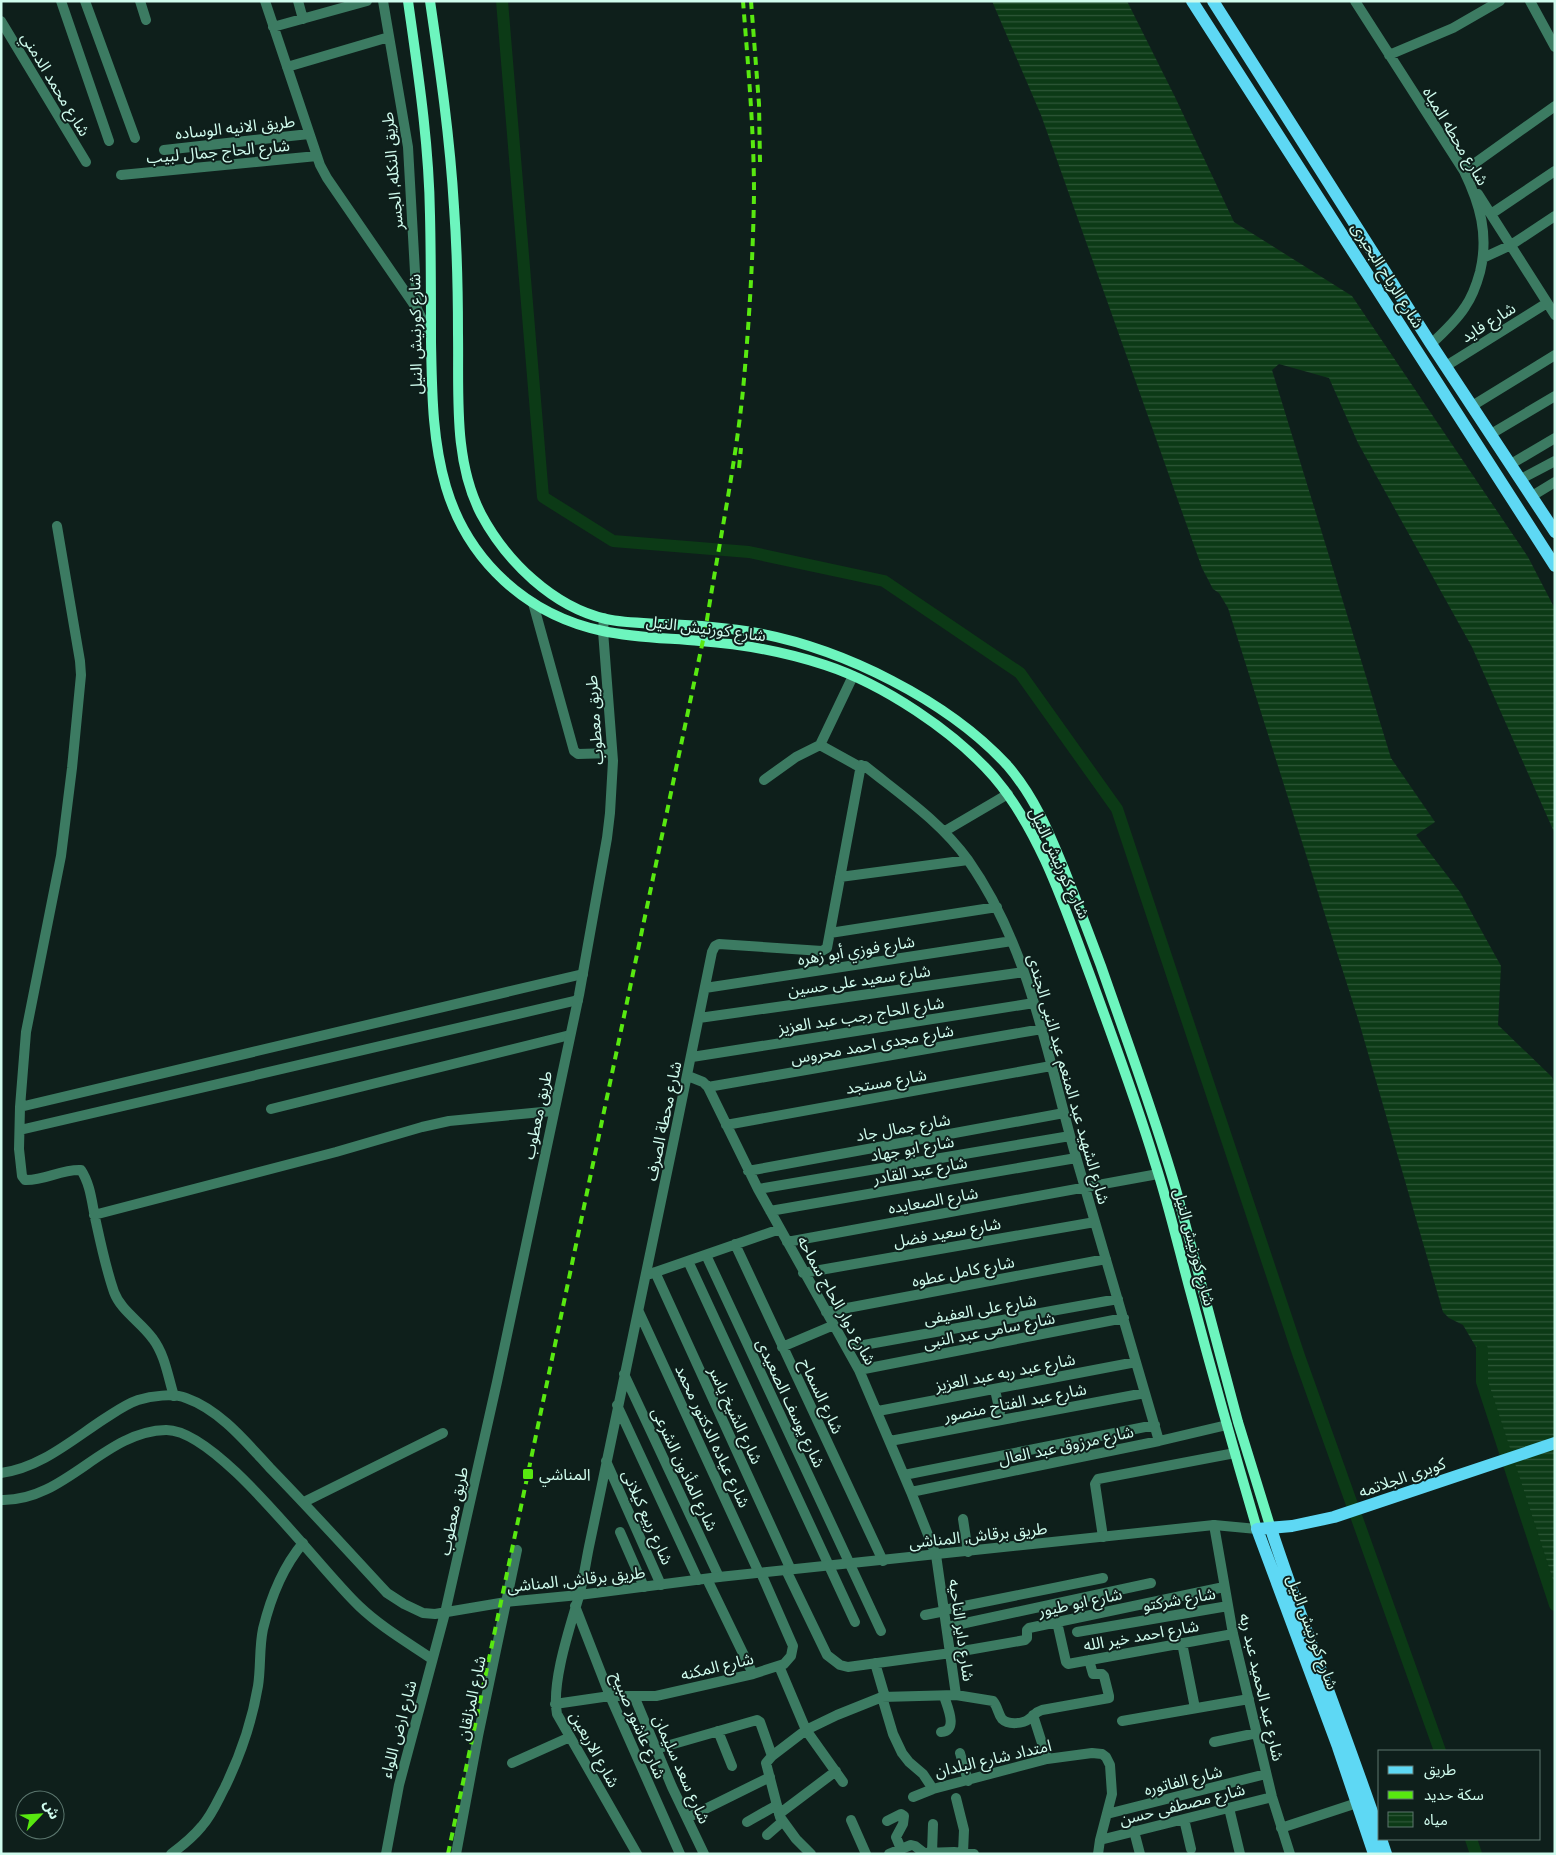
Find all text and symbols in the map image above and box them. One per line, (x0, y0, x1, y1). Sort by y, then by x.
street label: شارع محمد الدمني (14, 28, 95, 141)
street label: شارع محطه المياه (1416, 83, 1493, 190)
street label: طريق الانيه الوساده (174, 111, 296, 145)
street label: طريق النكله, الجسر (377, 111, 409, 232)
street label: شارع الحاج جمال لبيب (145, 135, 291, 170)
street label: شارع الرياح البحيرى (1345, 218, 1429, 333)
street label: شارع كورنيش النيل (404, 273, 429, 394)
street label: شارع فايد (1457, 298, 1521, 349)
street label: شارع كورنيش النيل (645, 611, 767, 648)
street label: طريق معطوب (581, 674, 609, 766)
street label: شارع كورنيش النيل (1023, 804, 1095, 923)
street label: شارع فوزي أبو زهره (796, 931, 917, 972)
street label: شارع الشهيد عبد المنعم عبد النبى الجندى (1021, 952, 1114, 1207)
street label: شارع سعيد على حسين (786, 960, 932, 1003)
street label: شارع الحاج رجب عبد العزيز (775, 992, 946, 1041)
street label: شارع مجدى احمد محروس (789, 1020, 956, 1071)
street label: شارع محطة الصرف (641, 1059, 688, 1183)
street label: شارع مستجد (844, 1064, 929, 1101)
street label: طريق معطوب (518, 1069, 558, 1162)
street label: شارع جمال جاد (854, 1109, 952, 1148)
street label: شارع ابو جهاد (868, 1131, 956, 1168)
street label: شارع عبد القادر (870, 1152, 969, 1191)
street label: شارع الصعايده (886, 1182, 980, 1221)
street label: شارع كورنيش النيل (1167, 1186, 1220, 1309)
street label: شارع سعيد فضل (892, 1213, 1003, 1254)
street label: شارع دوار الحاج سماحه (791, 1232, 881, 1370)
street label: شارع كامل عطوه (910, 1251, 1017, 1294)
street label: شارع على العفيفى (922, 1289, 1038, 1332)
street label: شارع سامى عبد النبى (921, 1307, 1057, 1356)
street label: شارع يوسف الصعيدى (750, 1335, 830, 1472)
street label: شارع عبد ربه عبد العزيز (932, 1349, 1077, 1399)
street label: شارع السماح (793, 1355, 848, 1438)
street label: شارع عياده الدكتور محمد (668, 1361, 755, 1512)
street label: شارع الشيخ ياسر (701, 1362, 767, 1468)
street label: شارع عبد الفتاح منصور (941, 1378, 1089, 1429)
street label: شارع المأذون الشرعى (645, 1404, 722, 1535)
street label: شارع مرزوق عبد العال (997, 1421, 1136, 1472)
street label: كوبرى الجلاتمه (1356, 1453, 1449, 1503)
place label: المناشي (539, 1464, 591, 1487)
street label: طريق معطوب (434, 1465, 474, 1558)
street label: شارع ربيع كيلانى (615, 1466, 678, 1569)
marker: المناشي (521, 1467, 535, 1481)
street label: طريق برقاش, المناشى (908, 1518, 1049, 1554)
street label: طريق برقاش, المناشى (506, 1562, 647, 1598)
street label: شارع كورنيش النيل (1280, 1572, 1343, 1693)
street label: شارع داير الناحيه (942, 1577, 979, 1683)
street label: شارع ابو طيور (1035, 1583, 1124, 1624)
street label: شارع شركتو (1141, 1583, 1218, 1618)
street label: شارع عبد الحميد عبد ربه (1232, 1611, 1289, 1764)
street label: شارع احمد خير الله (1082, 1615, 1201, 1658)
street label: شارع المكنه (679, 1648, 756, 1687)
street label: شارع المزلقان (452, 1654, 493, 1743)
street label: شارع عاشور صبيح (605, 1668, 671, 1783)
street label: شارع ارض اللواء (375, 1678, 424, 1781)
street label: شارع الاربعين (563, 1707, 624, 1792)
street label: شارع سعد سليمان (646, 1711, 715, 1828)
street label: امتداد شارع البلدان (933, 1735, 1054, 1784)
legend (1378, 1750, 1541, 1840)
text: طريق (1424, 1760, 1456, 1780)
street label: شارع الفاتوره (1142, 1761, 1225, 1802)
street label: شارع مصطفى حسن (1117, 1779, 1248, 1832)
text: سكة حديد (1424, 1785, 1484, 1805)
north arrow (15, 1790, 65, 1840)
text: ش (39, 1797, 64, 1822)
text: مياه (1424, 1810, 1448, 1830)

